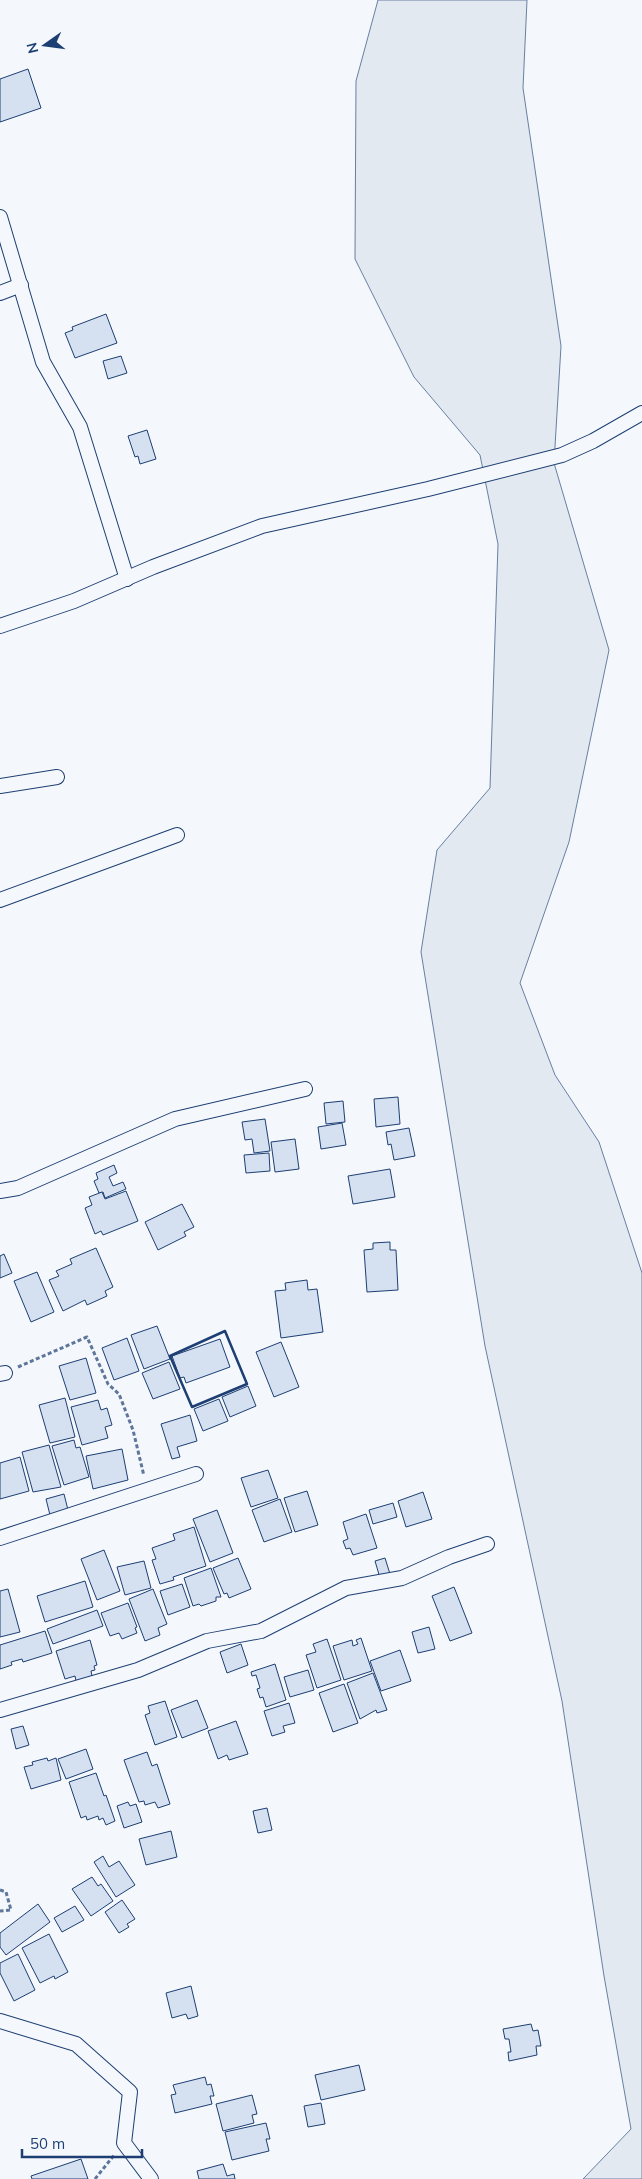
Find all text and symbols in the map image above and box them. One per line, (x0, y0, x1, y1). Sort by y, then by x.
north arrow (20, 20, 70, 70)
text: N (22, 41, 42, 55)
scale bar (22, 2126, 142, 2158)
text: 50 m (30, 2134, 65, 2153)

